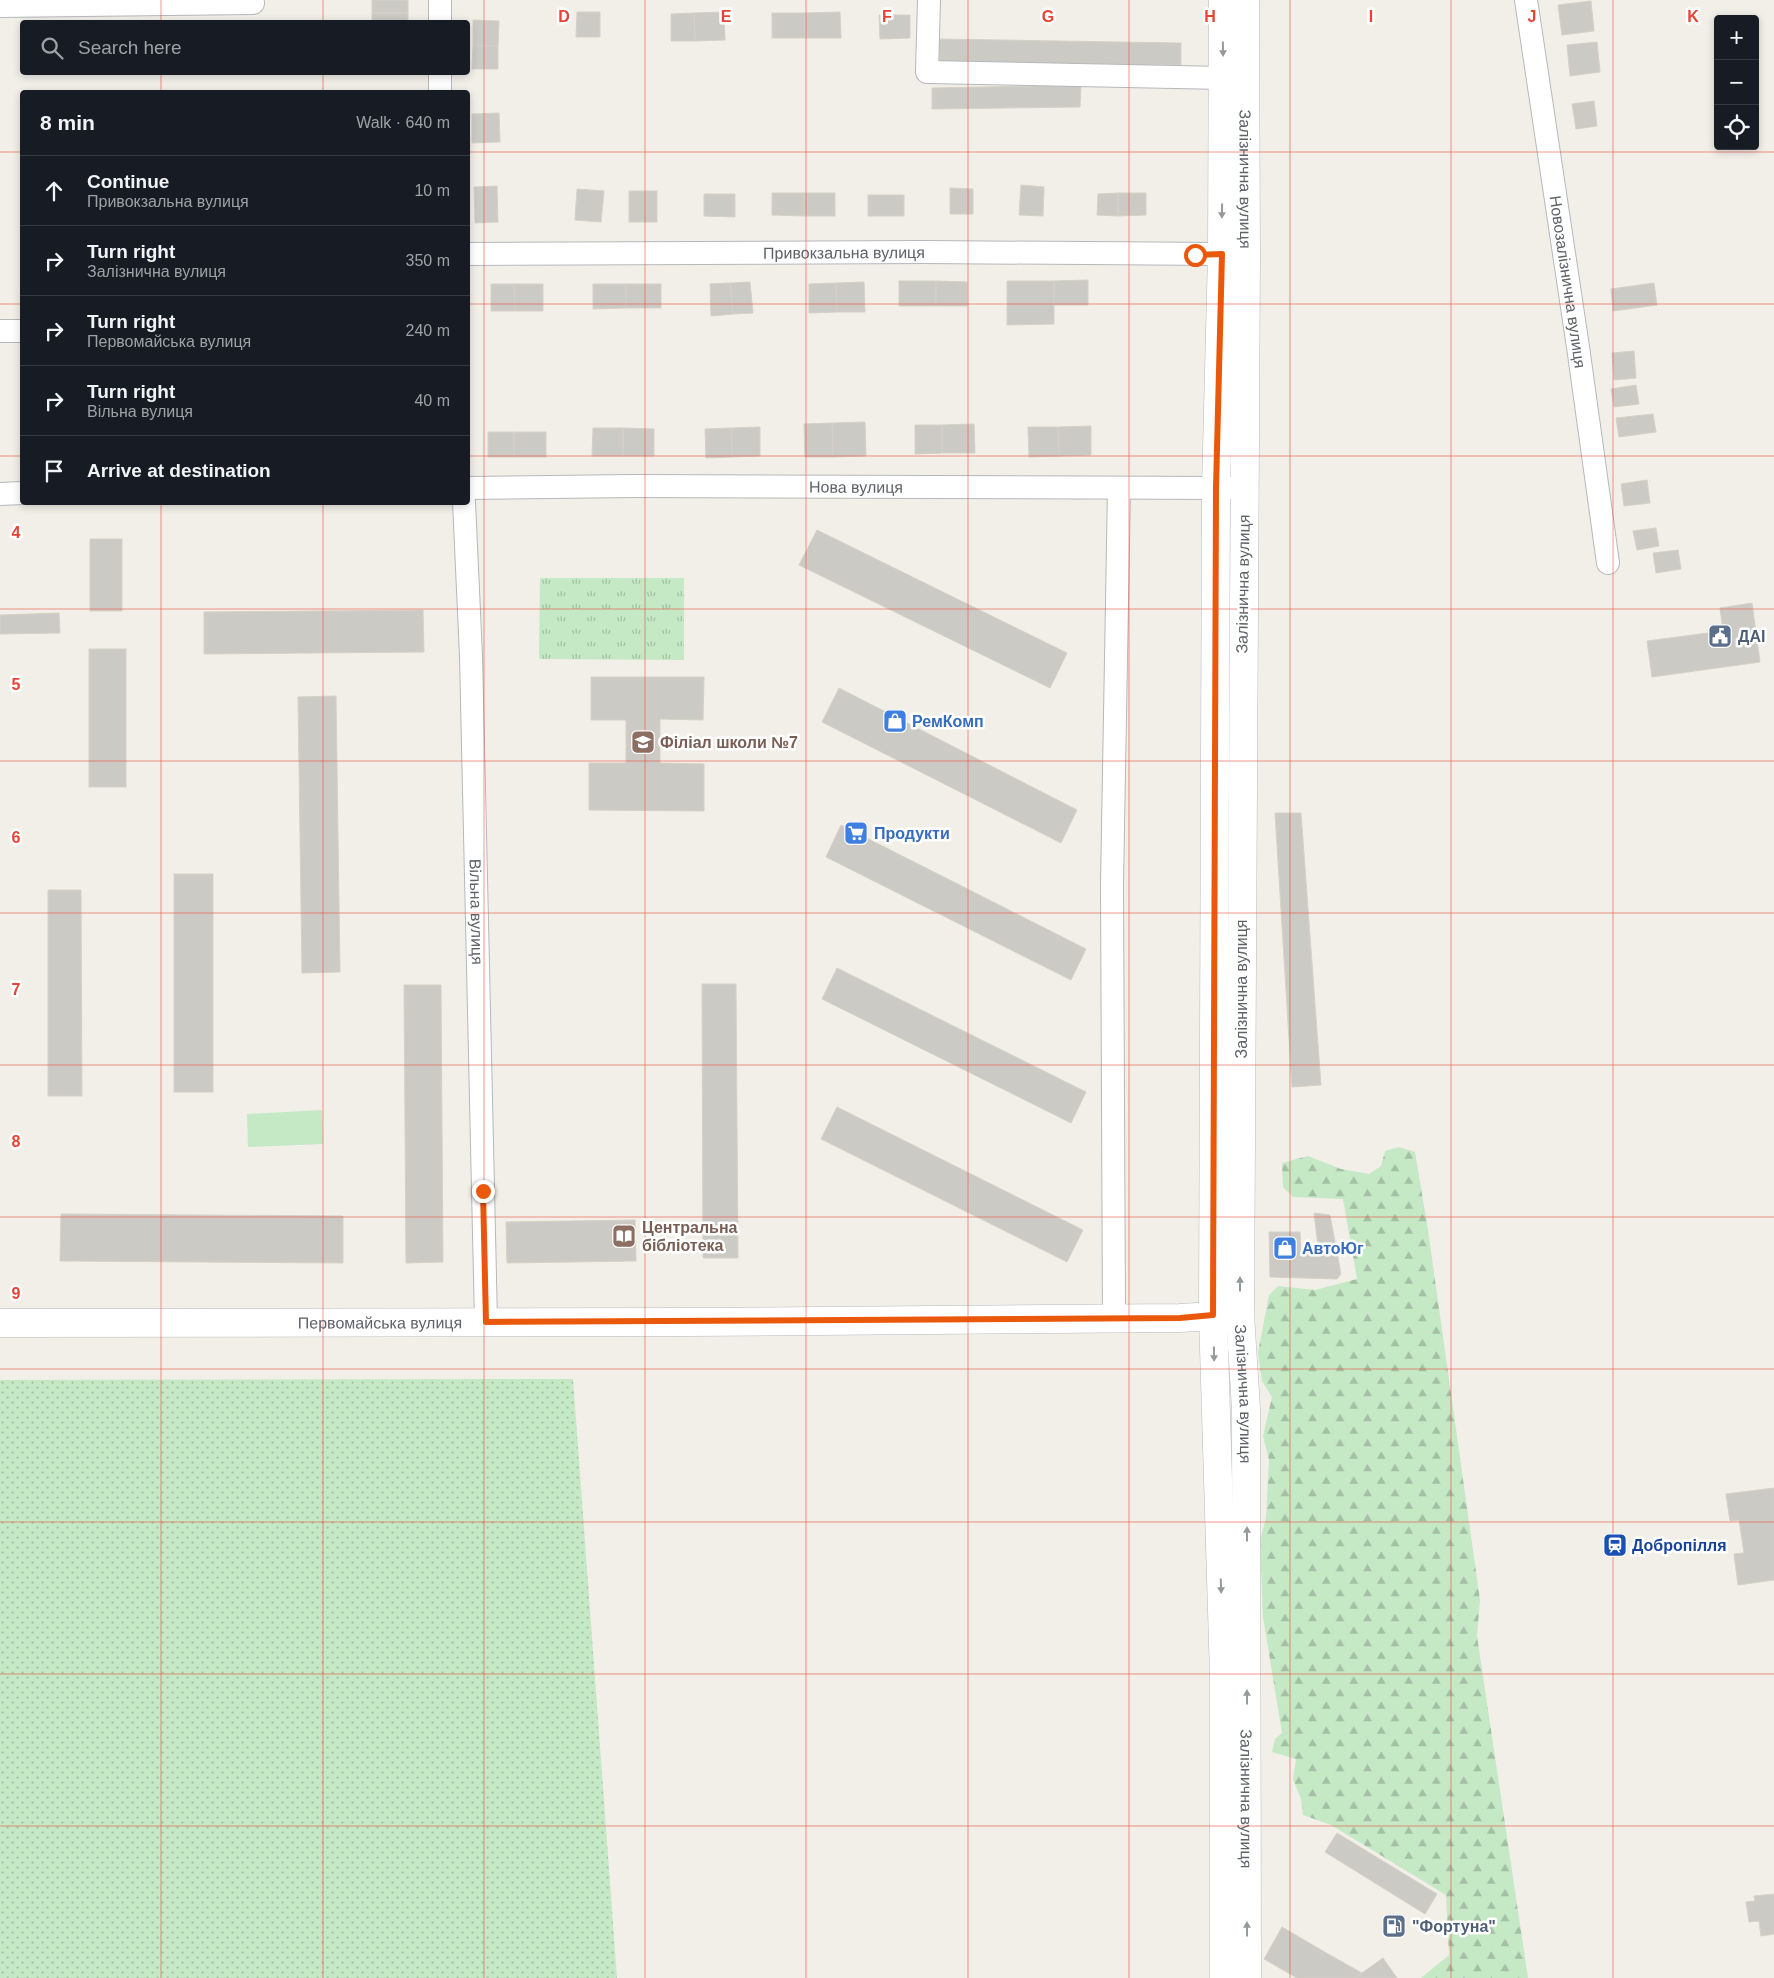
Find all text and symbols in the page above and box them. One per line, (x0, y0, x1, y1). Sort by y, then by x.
text: D (558, 8, 570, 25)
text: E (721, 8, 732, 25)
text: F (882, 8, 892, 25)
text: G (1042, 8, 1054, 25)
text: H (1204, 8, 1216, 25)
text: I (1369, 8, 1373, 25)
text: J (1528, 8, 1536, 25)
text: K (1687, 8, 1699, 25)
map controls (1714, 15, 1759, 150)
button: + (1714, 15, 1759, 60)
search box (20, 20, 470, 75)
icon: search (38, 34, 66, 62)
text: Search here (78, 37, 182, 58)
one-way arrow (1219, 41, 1227, 57)
button: − (1714, 60, 1759, 105)
button: locate (1714, 105, 1759, 150)
street label: Залізнична вулиця (1237, 109, 1254, 249)
text: 8 min (40, 111, 95, 134)
text: Walk · 640 m (356, 114, 450, 131)
text: Continue (87, 171, 169, 192)
icon: ahead (40, 177, 68, 205)
text: 10 m (414, 182, 450, 199)
text: Привокзальна вулиця (87, 193, 249, 210)
street label: Новозалізнична вулиця (1547, 194, 1589, 369)
one-way arrow (1218, 203, 1226, 219)
text: Turn right (87, 241, 175, 262)
street label: Привокзальна вулиця (763, 244, 925, 261)
route start (1184, 244, 1207, 267)
icon: right (40, 247, 68, 275)
text: 350 m (406, 252, 450, 269)
text: Залізнична вулиця (87, 263, 226, 280)
text: Turn right (87, 311, 175, 332)
icon: right (40, 317, 68, 345)
text: 240 m (406, 322, 450, 339)
text: Первомайська вулиця (87, 333, 251, 350)
text: Turn right (87, 381, 175, 402)
icon: right (40, 387, 68, 415)
text: 40 m (414, 392, 450, 409)
text: Вільна вулиця (87, 403, 193, 420)
icon: arrive (40, 457, 68, 485)
text: Arrive at destination (87, 460, 271, 481)
street label: Нова вулиця (809, 478, 903, 495)
street label: Залізнична вулиця (1233, 514, 1253, 654)
text: 4 (12, 524, 21, 541)
public building icon: ДАІ (1707, 623, 1733, 649)
place label: ДАІ (1738, 628, 1765, 645)
text: 5 (12, 676, 21, 693)
shop icon: РемКомп (882, 708, 908, 734)
place label: РемКомп (912, 713, 984, 730)
school or university icon: Філіал школи №7 (630, 729, 656, 755)
place label: Філіал школи №7 (660, 734, 798, 751)
supermarket icon: Продукти (843, 820, 869, 846)
place label: Продукти (874, 825, 950, 842)
text: 6 (12, 829, 21, 846)
street label: Вільна вулиця (467, 859, 486, 965)
street label: Залізнична вулиця (1233, 920, 1250, 1058)
text: 7 (12, 981, 21, 998)
text: 8 (12, 1133, 21, 1150)
route end (472, 1180, 495, 1203)
place label: Центральна бібліотека (642, 1219, 738, 1254)
library icon: Центральна бібліотека (611, 1223, 637, 1249)
shop icon: АвтоЮг (1272, 1235, 1298, 1261)
place label: АвтоЮг (1302, 1240, 1364, 1257)
one-way arrow (1236, 1276, 1244, 1292)
text: 9 (12, 1285, 21, 1302)
street label: Первомайська вулиця (298, 1314, 462, 1331)
street label: Залізнична вулиця (1232, 1324, 1255, 1463)
one-way arrow (1210, 1346, 1218, 1362)
one-way arrow (1243, 1526, 1251, 1542)
station icon: Добропілля (1602, 1532, 1628, 1558)
place label: Добропілля (1632, 1537, 1727, 1554)
one-way arrow (1217, 1578, 1225, 1594)
one-way arrow (1243, 1689, 1251, 1705)
street label: Залізнична вулиця (1238, 1729, 1255, 1868)
fuel station icon: "Фортуна" (1381, 1913, 1407, 1939)
place label: "Фортуна" (1412, 1918, 1496, 1935)
one-way arrow (1243, 1921, 1251, 1937)

